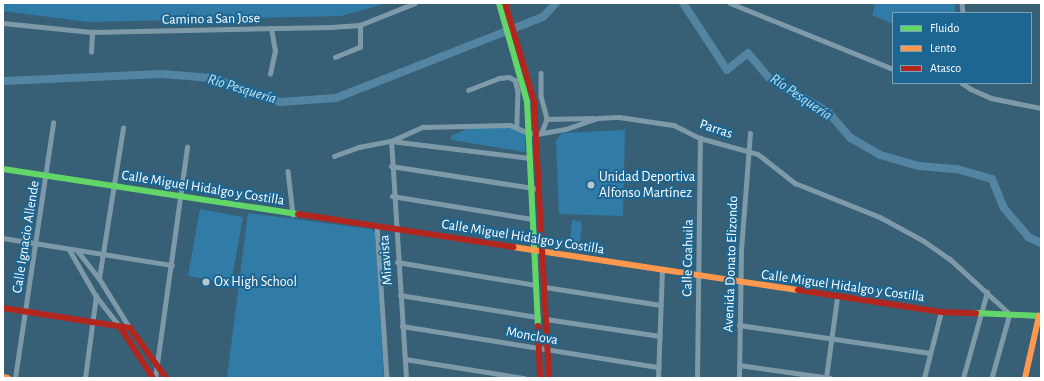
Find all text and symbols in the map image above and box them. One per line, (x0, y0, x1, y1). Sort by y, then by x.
street label: Camino a San Jose (162, 10, 260, 28)
legend (892, 12, 1032, 84)
text: Fluido (930, 22, 959, 34)
text: Lento (930, 42, 956, 54)
text: Atasco (930, 62, 961, 74)
water label: Río Pesquería (205, 70, 279, 108)
water label: Río Pesquería (767, 70, 835, 124)
street label: Parras (697, 116, 735, 142)
street label: Calle Miguel Hidalgo y Costilla (120, 167, 286, 209)
place label: Unidad Deportiva Alfonso Martínez (599, 169, 695, 202)
street label: Calle Ignacio Allende (9, 180, 43, 294)
marker: Unidad Deportiva Alfonso Martínez (586, 180, 596, 190)
street label: Avenida Donato Elizondo (720, 195, 742, 333)
street label: Calle Miguel Hidalgo y Costilla (440, 216, 606, 258)
street label: Calle Coahuila (679, 219, 697, 297)
street label: Miravista (376, 234, 396, 286)
street label: Calle Miguel Hidalgo y Costilla (760, 266, 926, 306)
place label: Ox High School (214, 274, 297, 290)
marker: Ox High School (201, 277, 211, 287)
street label: Monclova (505, 323, 559, 349)

